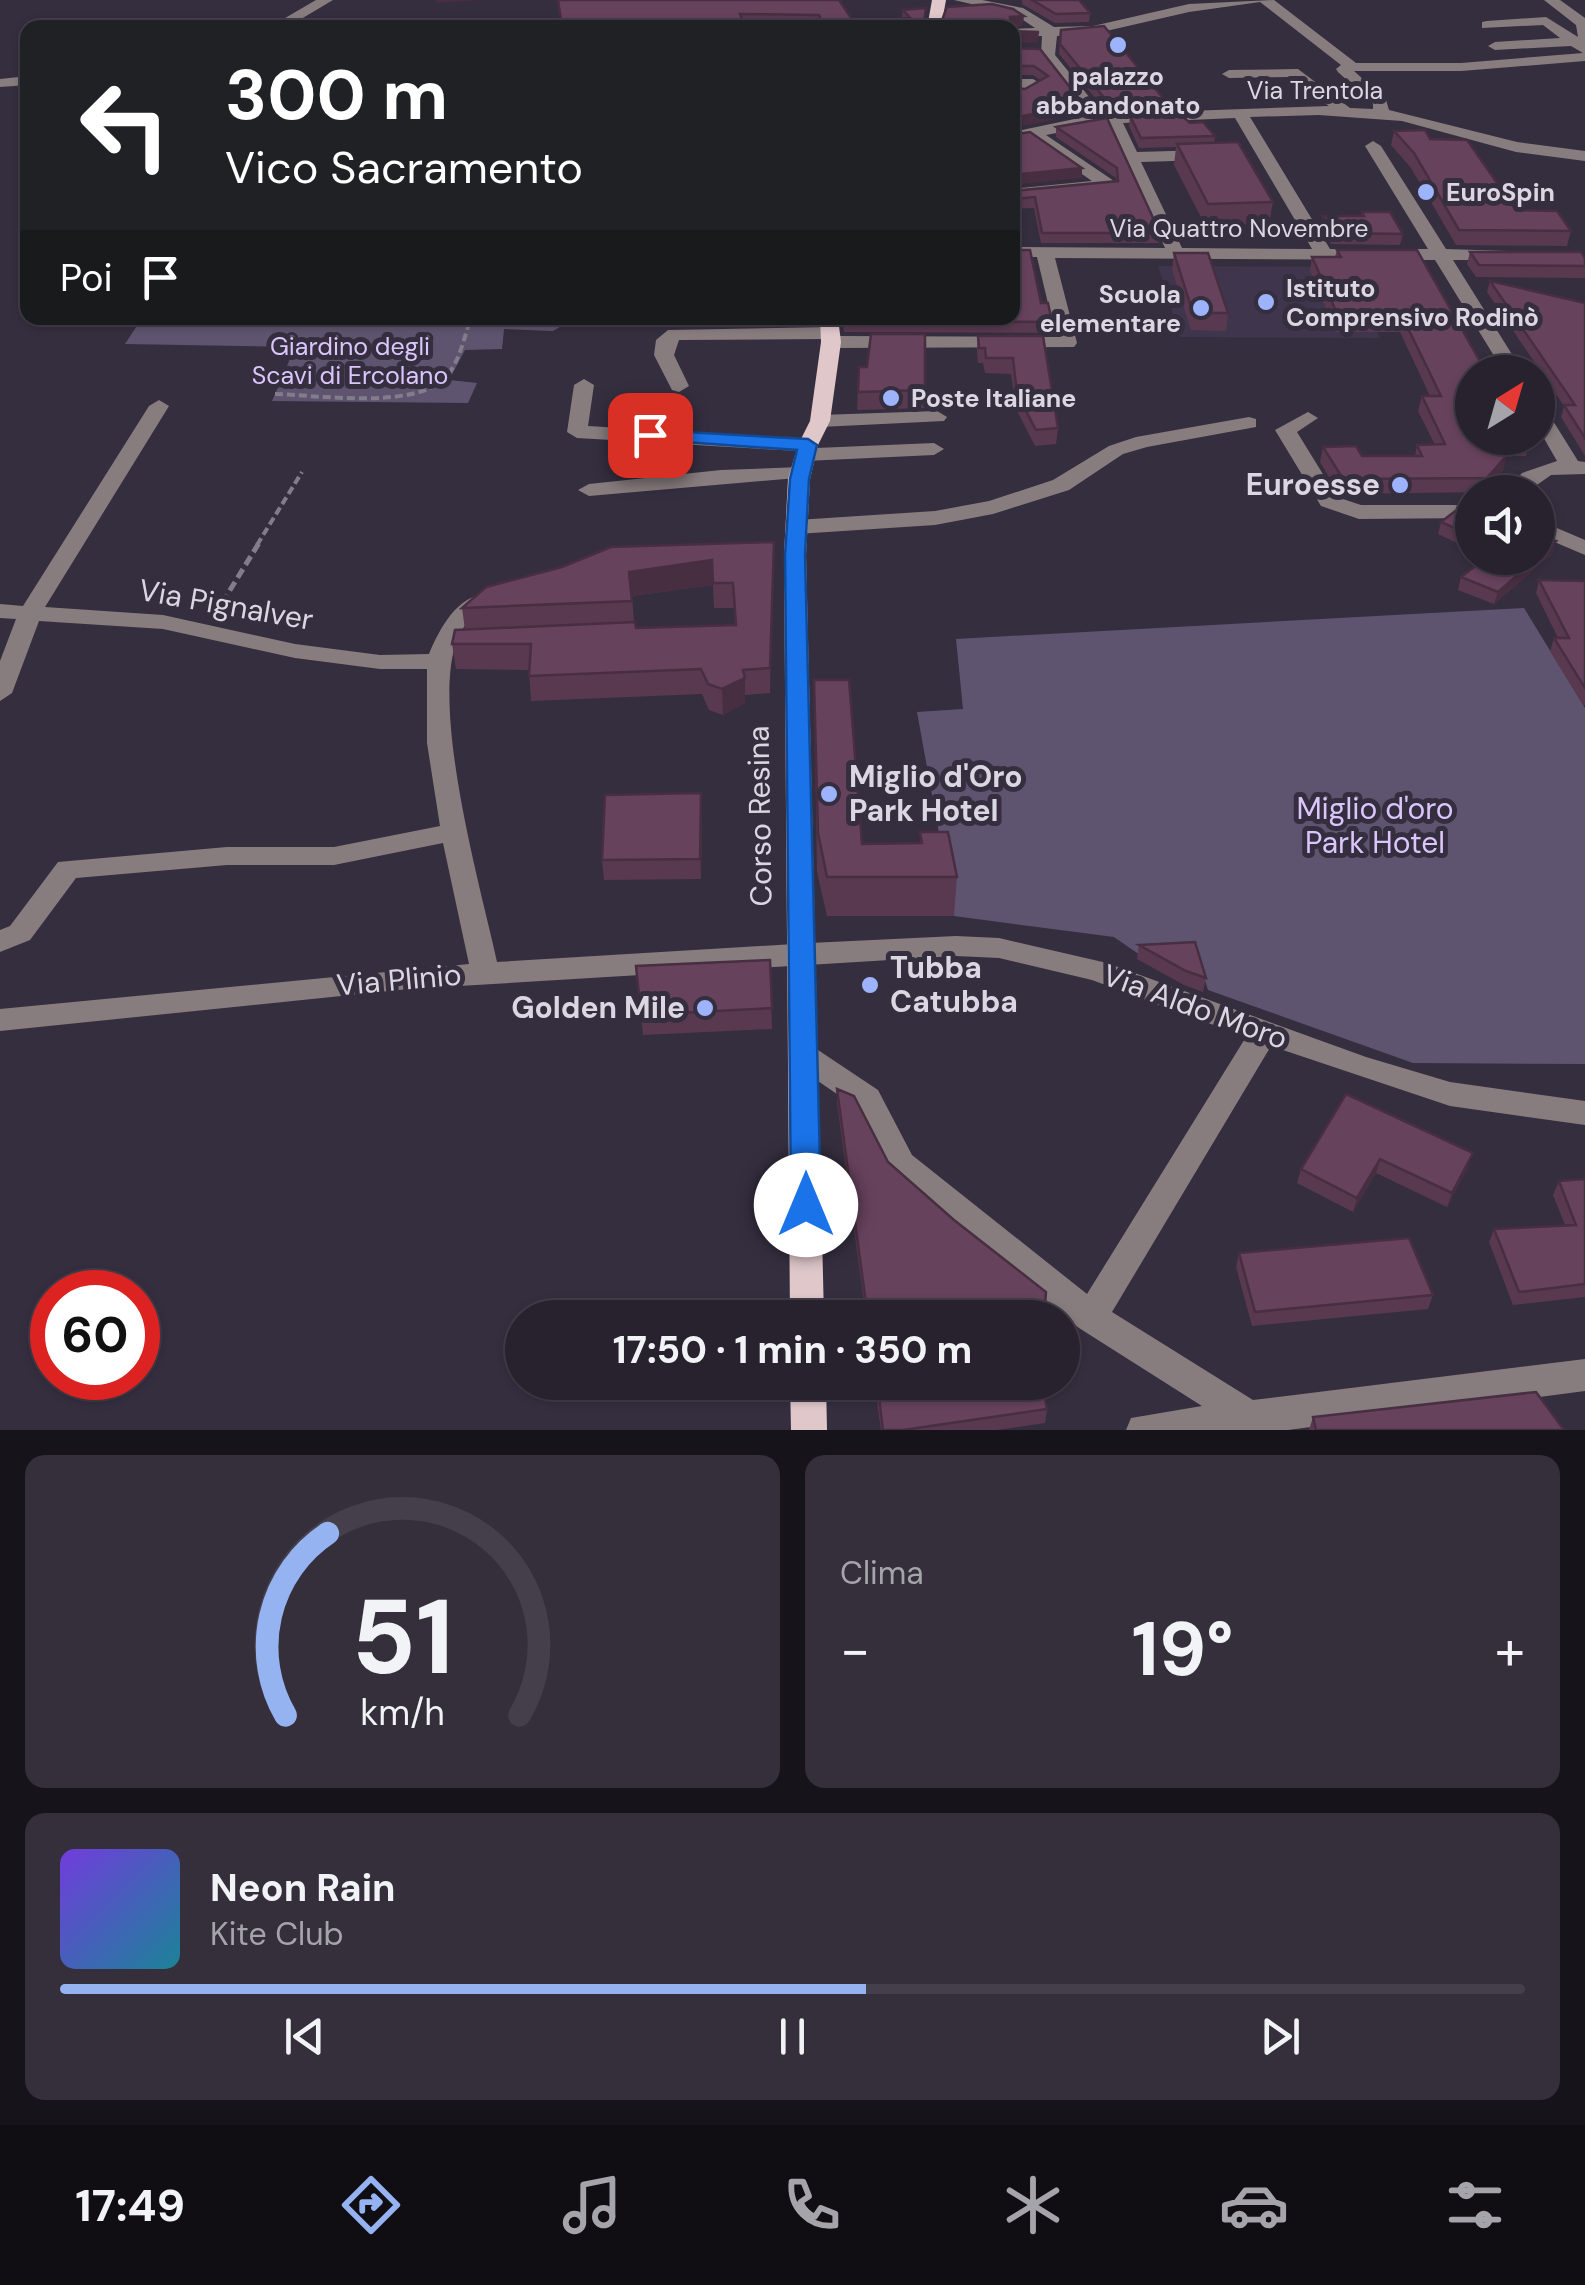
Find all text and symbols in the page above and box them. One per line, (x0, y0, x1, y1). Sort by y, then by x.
marker: palazzo abbandonato (1107, 34, 1129, 56)
text: 300 m (225, 50, 448, 141)
icon: left (60, 60, 190, 190)
place label: palazzo abbandonato (1036, 60, 1200, 122)
street label: Via Trentola (1247, 74, 1383, 107)
text: Vico Sacramento (225, 138, 583, 197)
place label: EuroSpin (1446, 176, 1555, 209)
marker: EuroSpin (1415, 181, 1437, 203)
street label: Via Quattro Novembre (1110, 212, 1368, 245)
icon: arrive (133, 250, 188, 305)
text: Poi (60, 253, 113, 303)
place label: Istituto Comprensivo Rodinò (1286, 272, 1539, 334)
place label: Scuola elementare (1040, 278, 1181, 340)
marker: Istituto Comprensivo Rodinò (1255, 291, 1277, 313)
marker: Scuola elementare (1190, 297, 1212, 319)
park label: Giardino degli Scavi di Ercolano (252, 330, 448, 392)
north arrow (1455, 355, 1555, 455)
map controls (1455, 355, 1555, 575)
place label: Poste Italiane (911, 382, 1076, 415)
marker: Poste Italiane (880, 387, 902, 409)
pin (608, 393, 693, 478)
icon: arrive (623, 408, 678, 463)
place label: Euroesse (1246, 465, 1380, 504)
marker: Euroesse (1389, 474, 1411, 496)
button: sound (1455, 475, 1555, 575)
street label: Via Pignalver (136, 570, 316, 639)
street label: Corso Resina (738, 725, 781, 907)
place label: Miglio d'Oro Park Hotel (849, 757, 1023, 830)
marker: Miglio d'Oro Park Hotel (818, 783, 840, 805)
park label: Miglio d'oro Park Hotel (1296, 789, 1454, 862)
place label: Tubba Catubba (890, 948, 1018, 1021)
street label: Via Plinio (335, 955, 463, 1004)
street label: Via Aldo Moro (1097, 955, 1293, 1058)
marker: Tubba Catubba (859, 974, 881, 996)
place label: Golden Mile (511, 988, 685, 1027)
marker: Golden Mile (694, 997, 716, 1019)
position arrow (754, 1153, 858, 1257)
speed limit sign: 60 (30, 1270, 160, 1400)
text: 17:50 · 1 min · 350 m (613, 1325, 972, 1375)
text: Clima (840, 1552, 924, 1594)
text: 51 (351, 1570, 454, 1705)
text: 19° (1131, 1601, 1234, 1698)
text: − (840, 1614, 870, 1686)
text: + (1495, 1614, 1525, 1686)
text: km/h (360, 1690, 445, 1736)
text: Neon Rain (210, 1863, 395, 1913)
text: Kite Club (210, 1913, 344, 1955)
icon: previous (277, 2009, 332, 2064)
icon: pause (765, 2009, 820, 2064)
icon: next (1253, 2009, 1308, 2064)
icon: directions (336, 2170, 406, 2240)
icon: music (557, 2170, 627, 2240)
icon: phone (777, 2170, 847, 2240)
icon: climate (998, 2170, 1068, 2240)
icon: car (1219, 2170, 1289, 2240)
icon: filters (1440, 2170, 1510, 2240)
text: 17:49 (75, 2176, 185, 2235)

